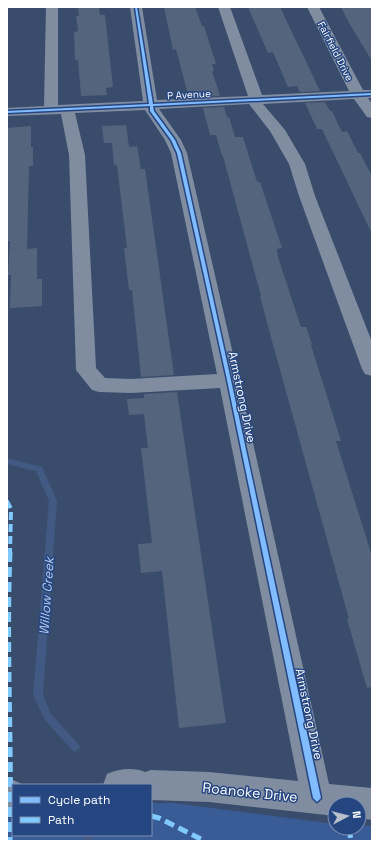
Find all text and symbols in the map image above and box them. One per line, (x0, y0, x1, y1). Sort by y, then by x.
street label: Fairfield Drive (315, 19, 356, 83)
street label: P Avenue (167, 87, 211, 102)
street label: Armstrong Drive (225, 350, 259, 444)
water label: Willow Creek (35, 555, 58, 636)
street label: Armstrong Drive (292, 667, 326, 761)
street label: Roanoke Drive (202, 778, 298, 806)
legend (12, 784, 152, 836)
text: Cycle path (48, 792, 110, 808)
north arrow (327, 796, 367, 836)
text: N (350, 810, 364, 819)
text: Path (48, 812, 74, 828)

